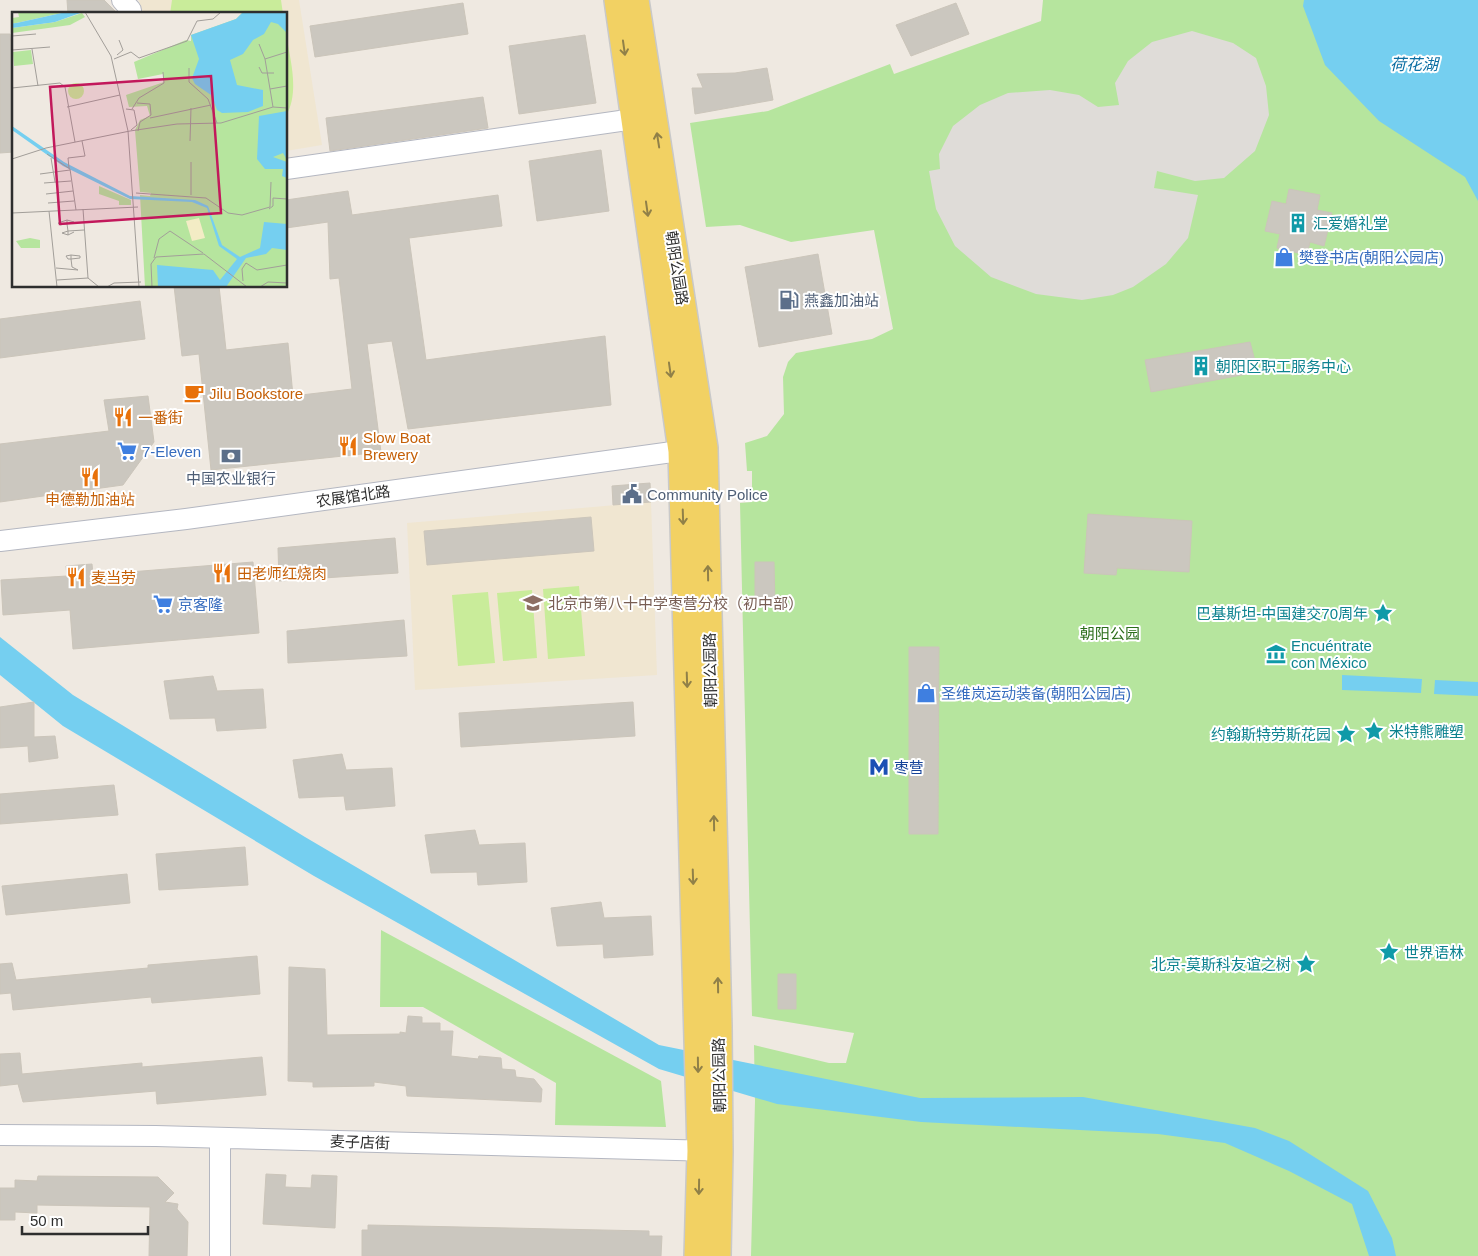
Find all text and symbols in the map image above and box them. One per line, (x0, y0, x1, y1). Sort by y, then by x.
inset map (12, 12, 288, 288)
one-way arrow (619, 40, 629, 56)
water label: 荷花湖 (1390, 56, 1441, 73)
one-way arrow (652, 133, 662, 149)
one-way arrow (642, 201, 652, 217)
building icon: 汇爱婚礼堂 (1287, 212, 1309, 234)
place label: 汇爱婚礼堂 (1313, 215, 1388, 232)
street label: 朝阳公园路 (663, 230, 691, 306)
shop icon: 樊登书店(朝阳公园店) (1273, 246, 1295, 268)
place label: 樊登书店(朝阳公园店) (1299, 249, 1444, 266)
fuel station icon: 燕鑫加油站 (778, 289, 800, 311)
place label: 燕鑫加油站 (804, 292, 879, 309)
building icon: 朝阳区职工服务中心 (1190, 355, 1212, 377)
place label: 朝阳区职工服务中心 (1216, 358, 1351, 375)
one-way arrow (665, 362, 675, 378)
cafe icon: Jilu Bookstore (183, 382, 205, 404)
place label: Jilu Bookstore (209, 385, 303, 402)
restaurant icon: 一番街 (112, 406, 134, 428)
place label: 一番街 (138, 409, 183, 426)
place label: Slow Boat Brewery (363, 429, 431, 463)
restaurant icon: Slow Boat Brewery (337, 435, 359, 457)
supermarket icon: 7-Eleven (116, 440, 138, 462)
place label: 7-Eleven (142, 443, 201, 460)
bank icon: 中国农业银行 (220, 445, 242, 467)
restaurant icon: 申德勒加油站 (79, 466, 101, 488)
place label: 中国农业银行 (186, 470, 276, 487)
street label: 农展馆北路 (315, 482, 391, 510)
public building icon: Community Police (621, 483, 643, 505)
place label: Community Police (647, 486, 768, 503)
place label: 申德勒加油站 (45, 491, 135, 508)
one-way arrow (678, 509, 688, 525)
restaurant icon: 田老师红烧肉 (211, 562, 233, 584)
place label: 田老师红烧肉 (237, 565, 327, 582)
one-way arrow (703, 565, 712, 581)
restaurant icon: 麦当劳 (65, 566, 87, 588)
place label: 麦当劳 (91, 569, 136, 586)
school or university icon: 北京市第八十中学枣营分校（初中部） (522, 592, 544, 614)
supermarket icon: 京客隆 (152, 593, 174, 615)
place label: 北京市第八十中学枣营分校（初中部） (548, 595, 803, 612)
place label: 京客隆 (178, 596, 223, 613)
place icon: 巴基斯坦-中国建交70周年 (1372, 602, 1394, 624)
place label: 巴基斯坦-中国建交70周年 (1196, 605, 1368, 622)
park label: 朝阳公园 (1080, 625, 1140, 642)
street label: 朝阳公园路 (701, 632, 719, 708)
place label: Encuéntrate con México (1291, 637, 1372, 671)
museum icon: Encuéntrate con México (1265, 643, 1287, 665)
one-way arrow (682, 671, 692, 687)
shop icon: 圣维岚运动装备(朝阳公园店) (915, 682, 937, 704)
place label: 圣维岚运动装备(朝阳公园店) (941, 685, 1131, 702)
place icon: 米特熊雕塑 (1363, 720, 1385, 742)
place icon: 约翰斯特劳斯花园 (1335, 723, 1357, 745)
place label: 米特熊雕塑 (1389, 723, 1464, 740)
place label: 约翰斯特劳斯花园 (1211, 726, 1331, 743)
metro station icon: 枣营 (868, 756, 890, 778)
place label: 枣营 (894, 759, 924, 776)
one-way arrow (709, 815, 719, 831)
one-way arrow (688, 869, 697, 885)
place icon: 世界语林 (1378, 941, 1400, 963)
place label: 世界语林 (1404, 944, 1464, 961)
place icon: 北京-莫斯科友谊之树 (1295, 953, 1317, 975)
place label: 北京-莫斯科友谊之树 (1151, 956, 1291, 973)
one-way arrow (713, 977, 723, 994)
street label: 朝阳公园路 (710, 1037, 728, 1113)
one-way arrow (693, 1057, 702, 1073)
street label: 麦子店街 (330, 1132, 390, 1152)
one-way arrow (694, 1178, 704, 1195)
scale bar (22, 1204, 149, 1236)
text: 50 m (30, 1212, 63, 1229)

